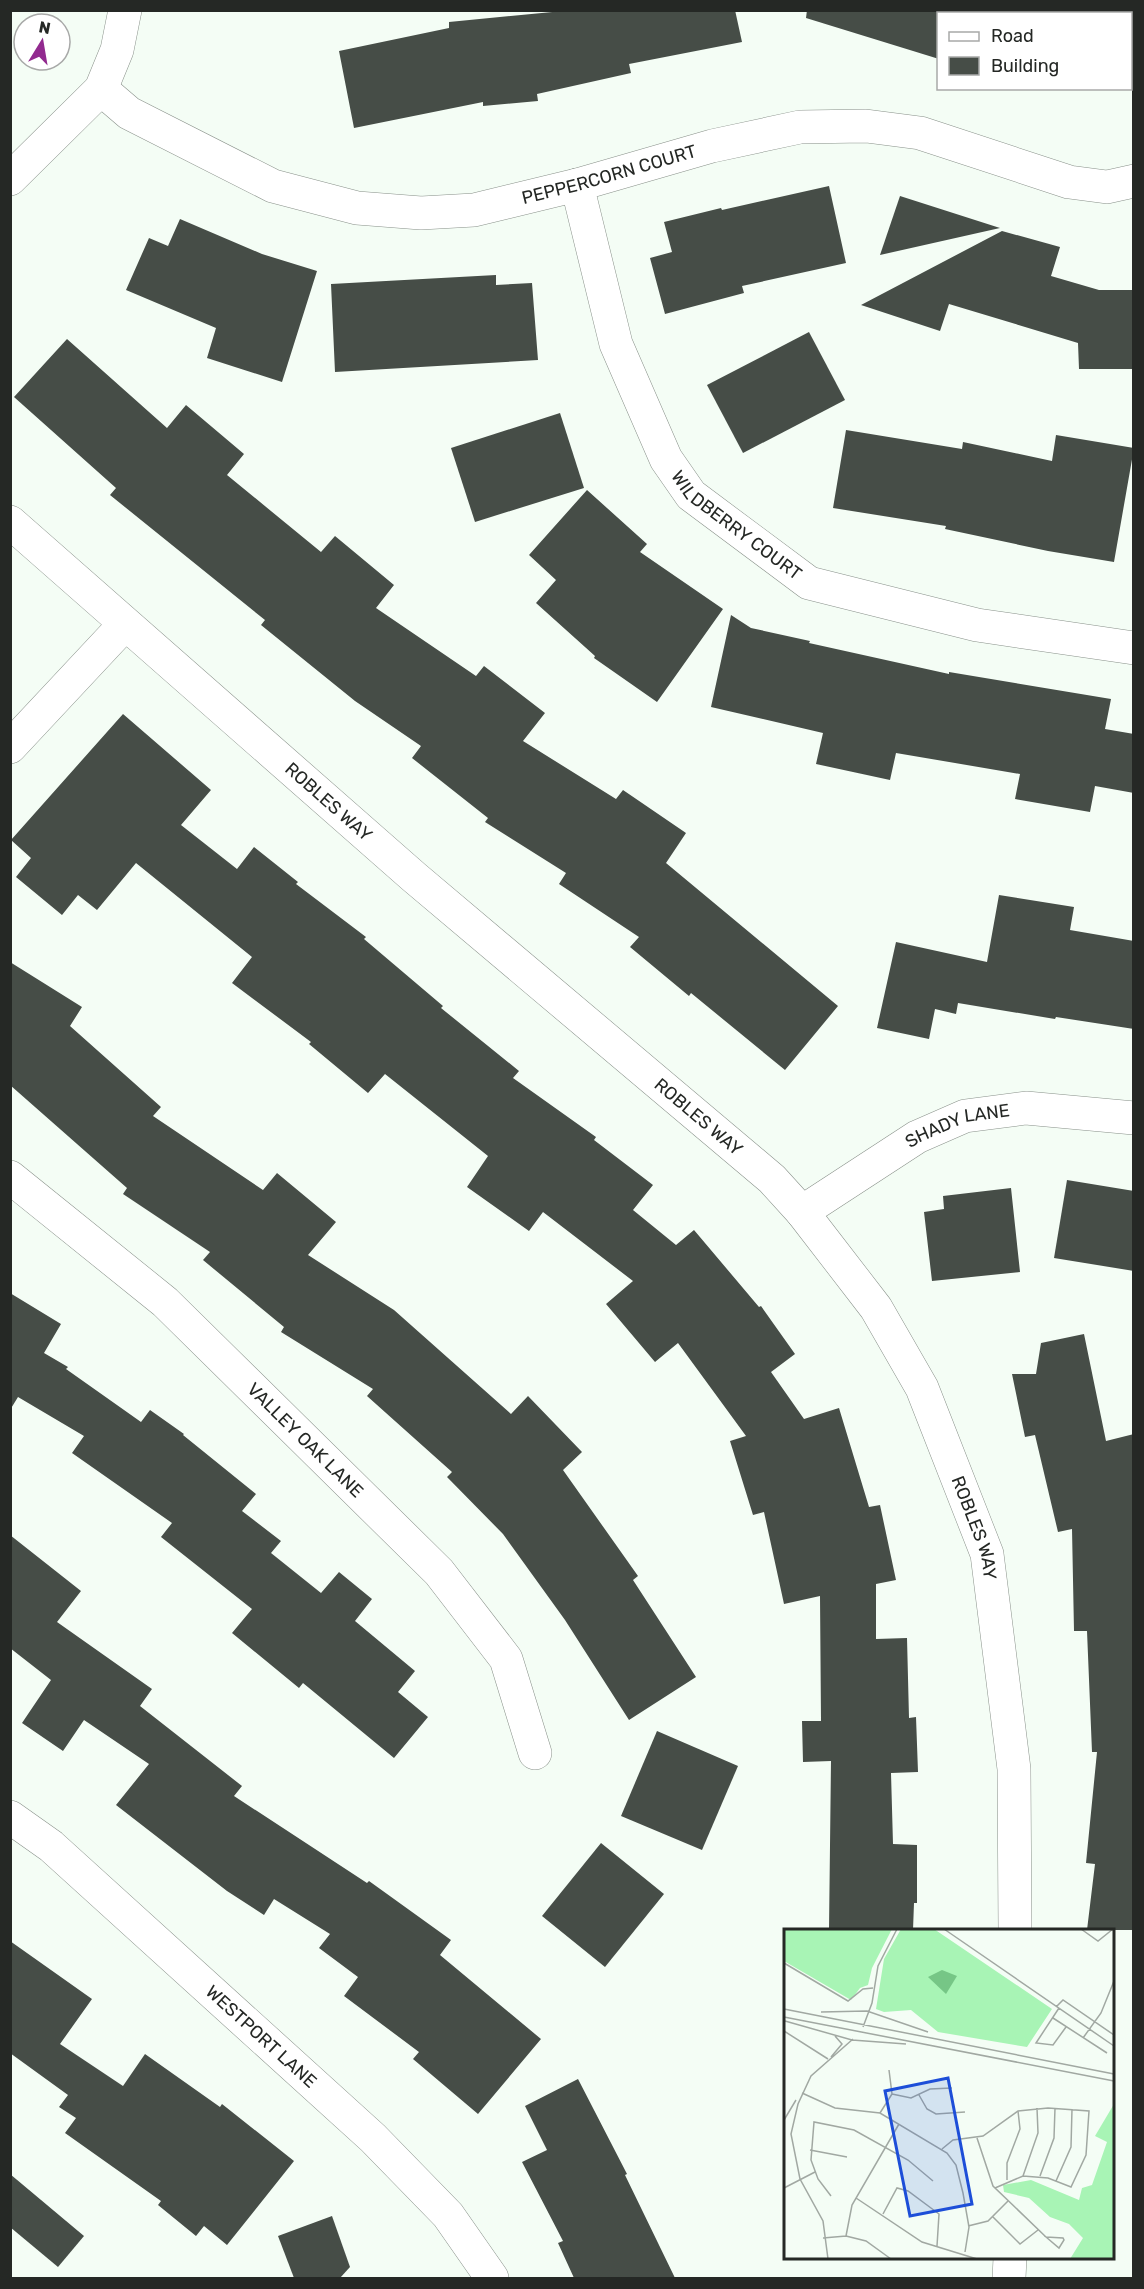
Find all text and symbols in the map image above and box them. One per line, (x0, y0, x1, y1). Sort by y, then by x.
north arrow (12, 12, 72, 72)
legend (937, 12, 1132, 90)
text: N (37, 17, 52, 38)
text: Road (991, 25, 1034, 47)
text: Building (991, 55, 1059, 77)
street label: PEPPERCORN COURT (520, 140, 699, 209)
street label: WILDBERRY COURT (666, 466, 806, 585)
street label: ROBLES WAY (280, 758, 377, 846)
street label: ROBLES WAY (650, 1074, 747, 1161)
street label: SHADY LANE (901, 1099, 1011, 1153)
street label: VALLEY OAK LANE (242, 1378, 368, 1502)
street label: ROBLES WAY (947, 1473, 1001, 1581)
inset map (784, 1929, 1114, 2259)
street label: WESTPORT LANE (201, 1981, 321, 2093)

